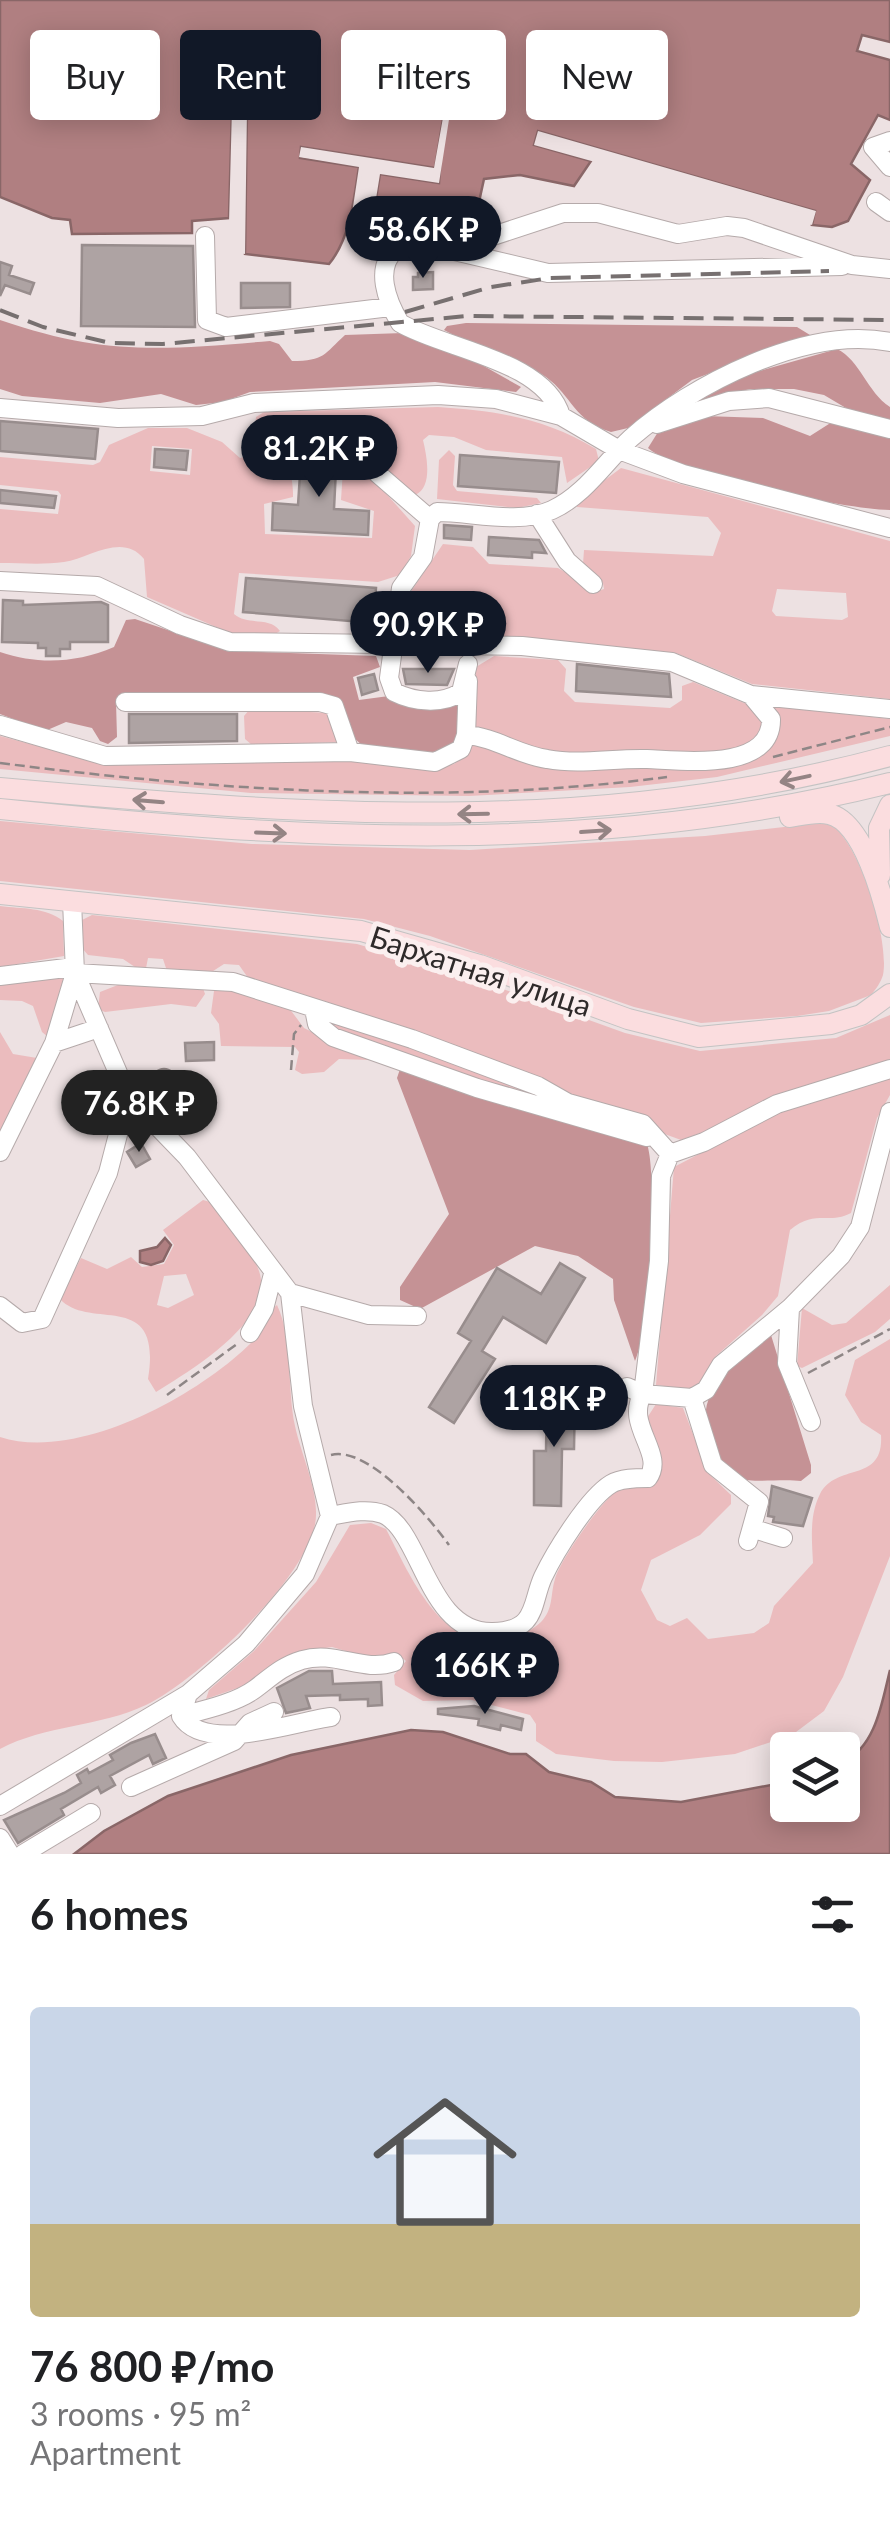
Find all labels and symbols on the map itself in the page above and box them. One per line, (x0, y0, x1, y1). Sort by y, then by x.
pin: 58.6K ₽ (331, 196, 515, 281)
pin: 81.2K ₽ (227, 415, 411, 500)
pin: 90.9K ₽ (336, 591, 520, 676)
one-way arrow (780, 771, 812, 789)
one-way arrow (133, 792, 165, 811)
one-way arrow (457, 804, 489, 823)
one-way arrow (580, 821, 612, 840)
one-way arrow (255, 823, 287, 842)
street label: Бархатная улица (366, 917, 596, 1023)
pin: 76.8K ₽ (47, 1070, 231, 1155)
pin: 118K ₽ (473, 1365, 635, 1450)
pin: 166K ₽ (404, 1632, 566, 1717)

